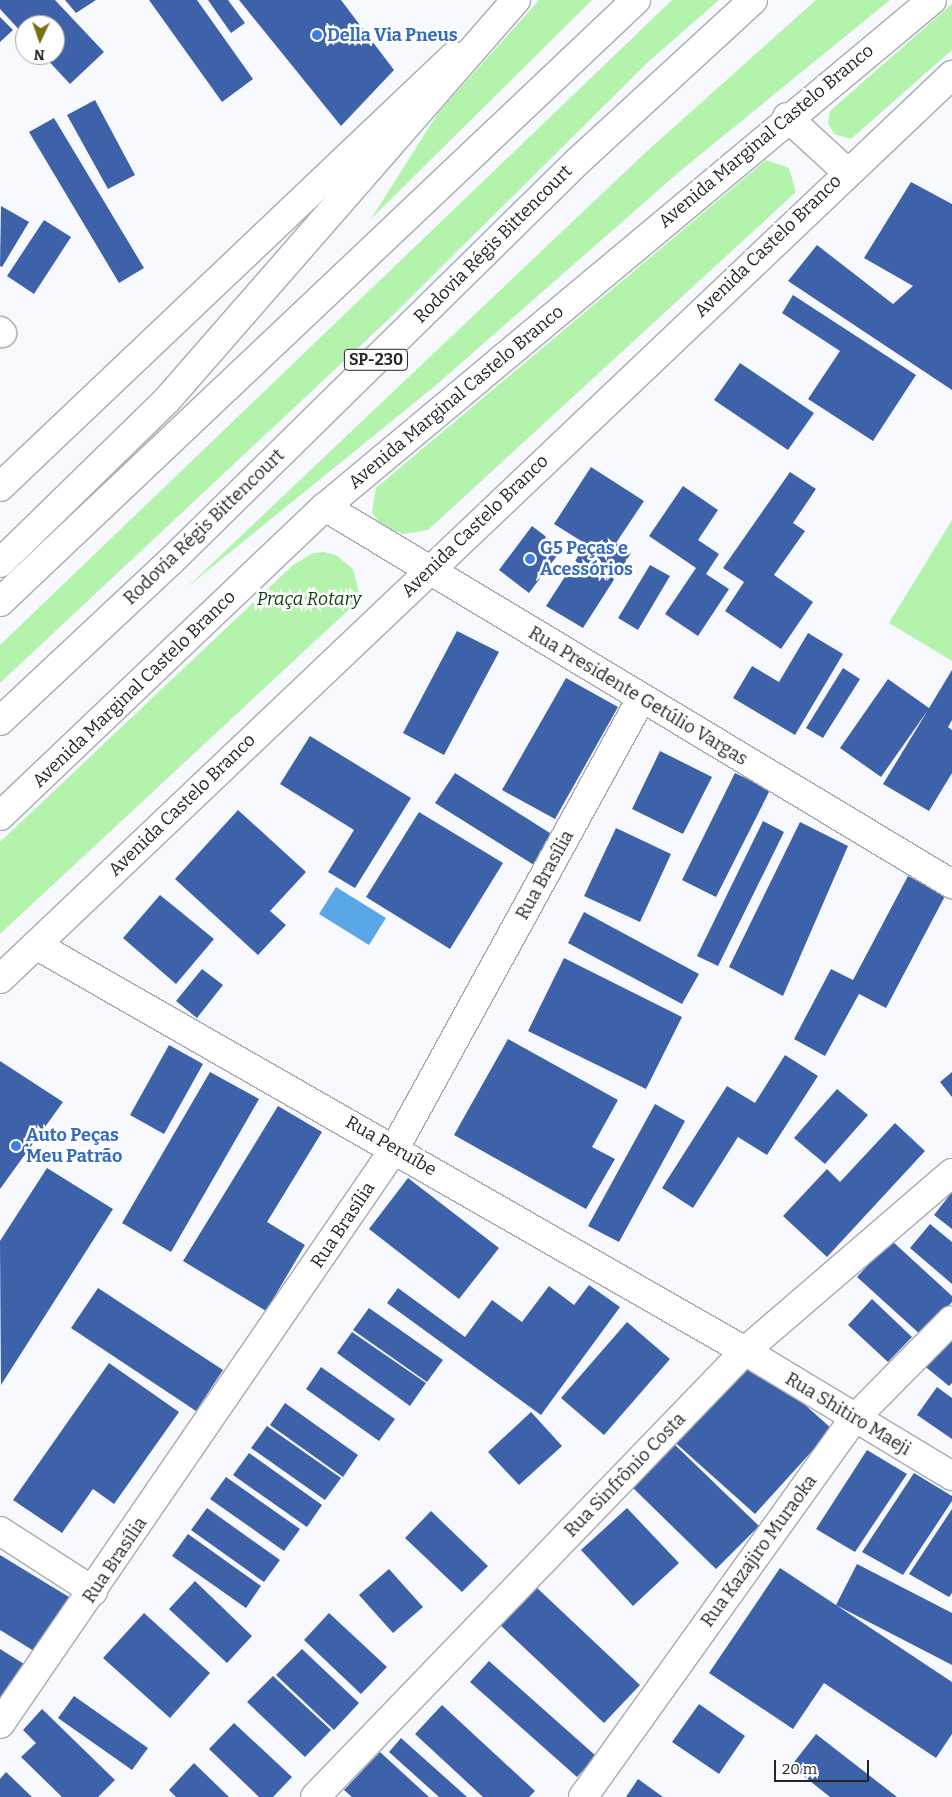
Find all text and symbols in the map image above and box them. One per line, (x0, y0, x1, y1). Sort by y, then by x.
north arrow (15, 15, 65, 65)
place label: Della Via Pneus (327, 24, 458, 46)
marker: Della Via Pneus (311, 29, 323, 41)
street label: Avenida Marginal Castelo Branco (654, 40, 878, 232)
text: N (33, 46, 45, 63)
street label: Rodovia Régis Bittencourt (409, 160, 577, 328)
street label: Avenida Castelo Branco (690, 170, 846, 322)
street label: Avenida Marginal Castelo Branco (344, 301, 568, 493)
road number: SP-230 (344, 346, 408, 374)
street label: Rodovia Régis Bittencourt (119, 445, 289, 609)
street label: Avenida Castelo Branco (397, 450, 553, 602)
place label: G5 Peças e Acessórios (540, 538, 633, 580)
marker: G5 Peças e Acessórios (524, 553, 536, 565)
street label: Avenida Marginal Castelo Branco (28, 586, 240, 792)
park label: Praça Rotary (257, 588, 361, 610)
street label: Rua Presidente Getúlio Vargas (525, 622, 751, 770)
street label: Avenida Castelo Branco (104, 729, 260, 881)
street label: Rua Brasília (512, 826, 578, 924)
street label: Rua Peruíbe (342, 1111, 440, 1181)
place label: Auto Peças Meu Patrão (26, 1125, 122, 1168)
marker: Auto Peças Meu Patrão (10, 1140, 22, 1152)
street label: Rua Brasília (306, 1178, 380, 1272)
street label: Rua Shitiro Maeji (781, 1368, 915, 1460)
street label: Rua Sinfrônio Costa (560, 1408, 690, 1542)
street label: Rua Kazajiro Muraoka (697, 1471, 821, 1631)
street label: Rua Brasília (78, 1513, 152, 1607)
scale bar (777, 1750, 872, 1782)
text: 20 m (782, 1760, 817, 1778)

